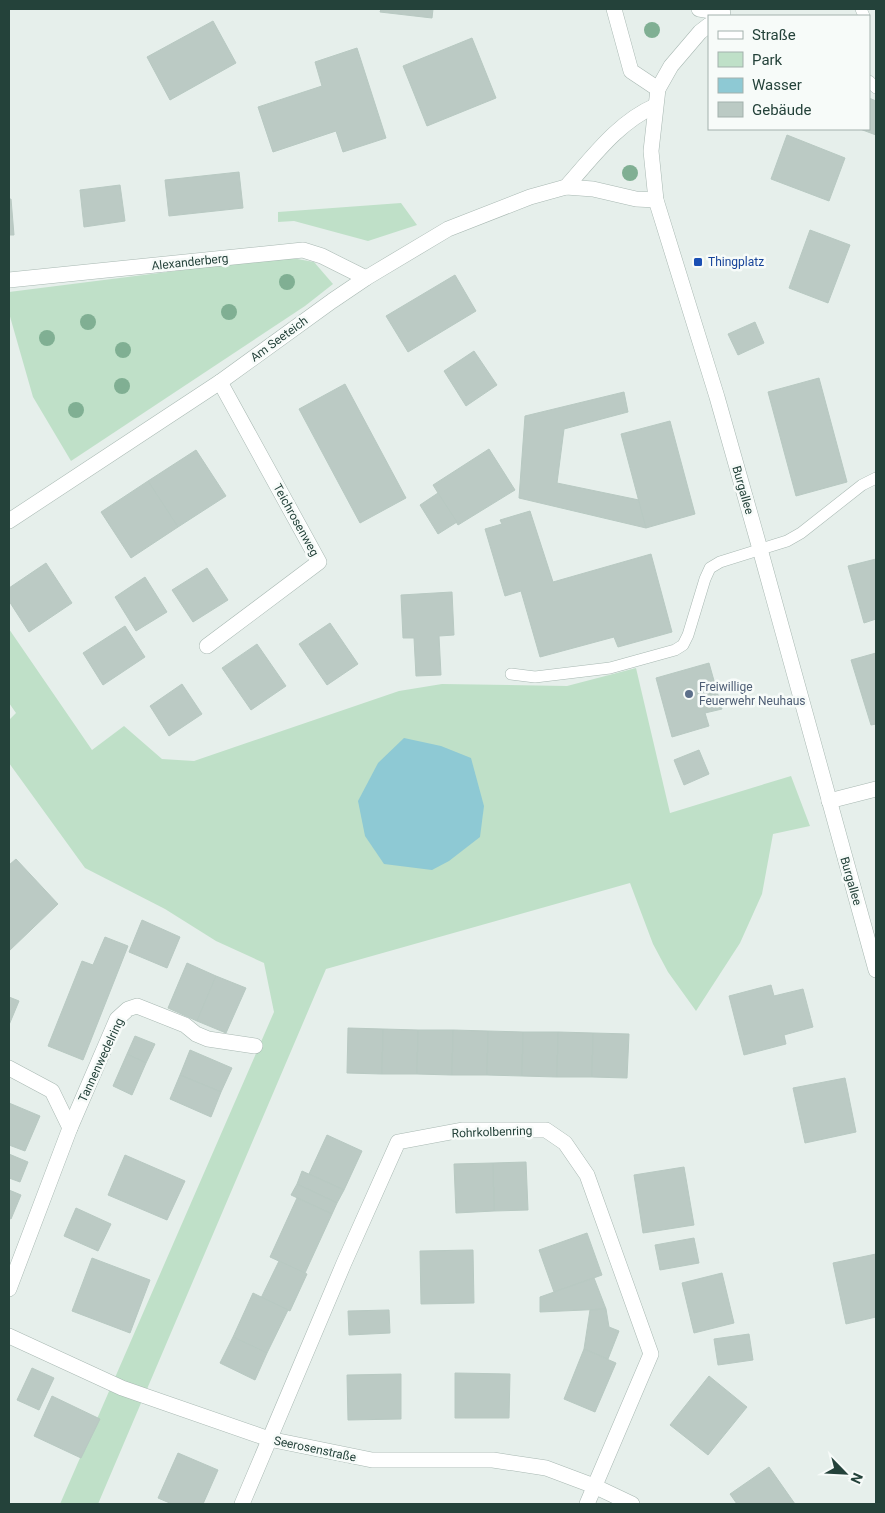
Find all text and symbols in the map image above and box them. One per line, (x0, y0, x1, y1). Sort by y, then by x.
legend (708, 15, 870, 130)
text: Straße (752, 26, 796, 44)
text: Park (752, 51, 783, 69)
text: Wasser (752, 76, 802, 94)
text: Gebäude (752, 101, 811, 119)
street label: Alexanderberg (151, 251, 229, 273)
place label: Thingplatz (708, 255, 764, 269)
marker: Thingplatz (692, 256, 704, 268)
street label: Am Seeteich (248, 314, 310, 364)
street label: Burgallee (729, 464, 757, 516)
street label: Teichrosenweg (270, 481, 322, 559)
place label: Freiwillige Feuerwehr Neuhaus (699, 680, 806, 708)
marker: Freiwillige Feuerwehr Neuhaus (683, 688, 695, 700)
street label: Burgallee (837, 855, 865, 907)
street label: Tannenwedelring (75, 1016, 127, 1104)
street label: Rohrkolbenring (451, 1124, 533, 1140)
street label: Seerosenstraße (273, 1433, 357, 1465)
north arrow (820, 1448, 870, 1498)
text: N (848, 1471, 866, 1486)

